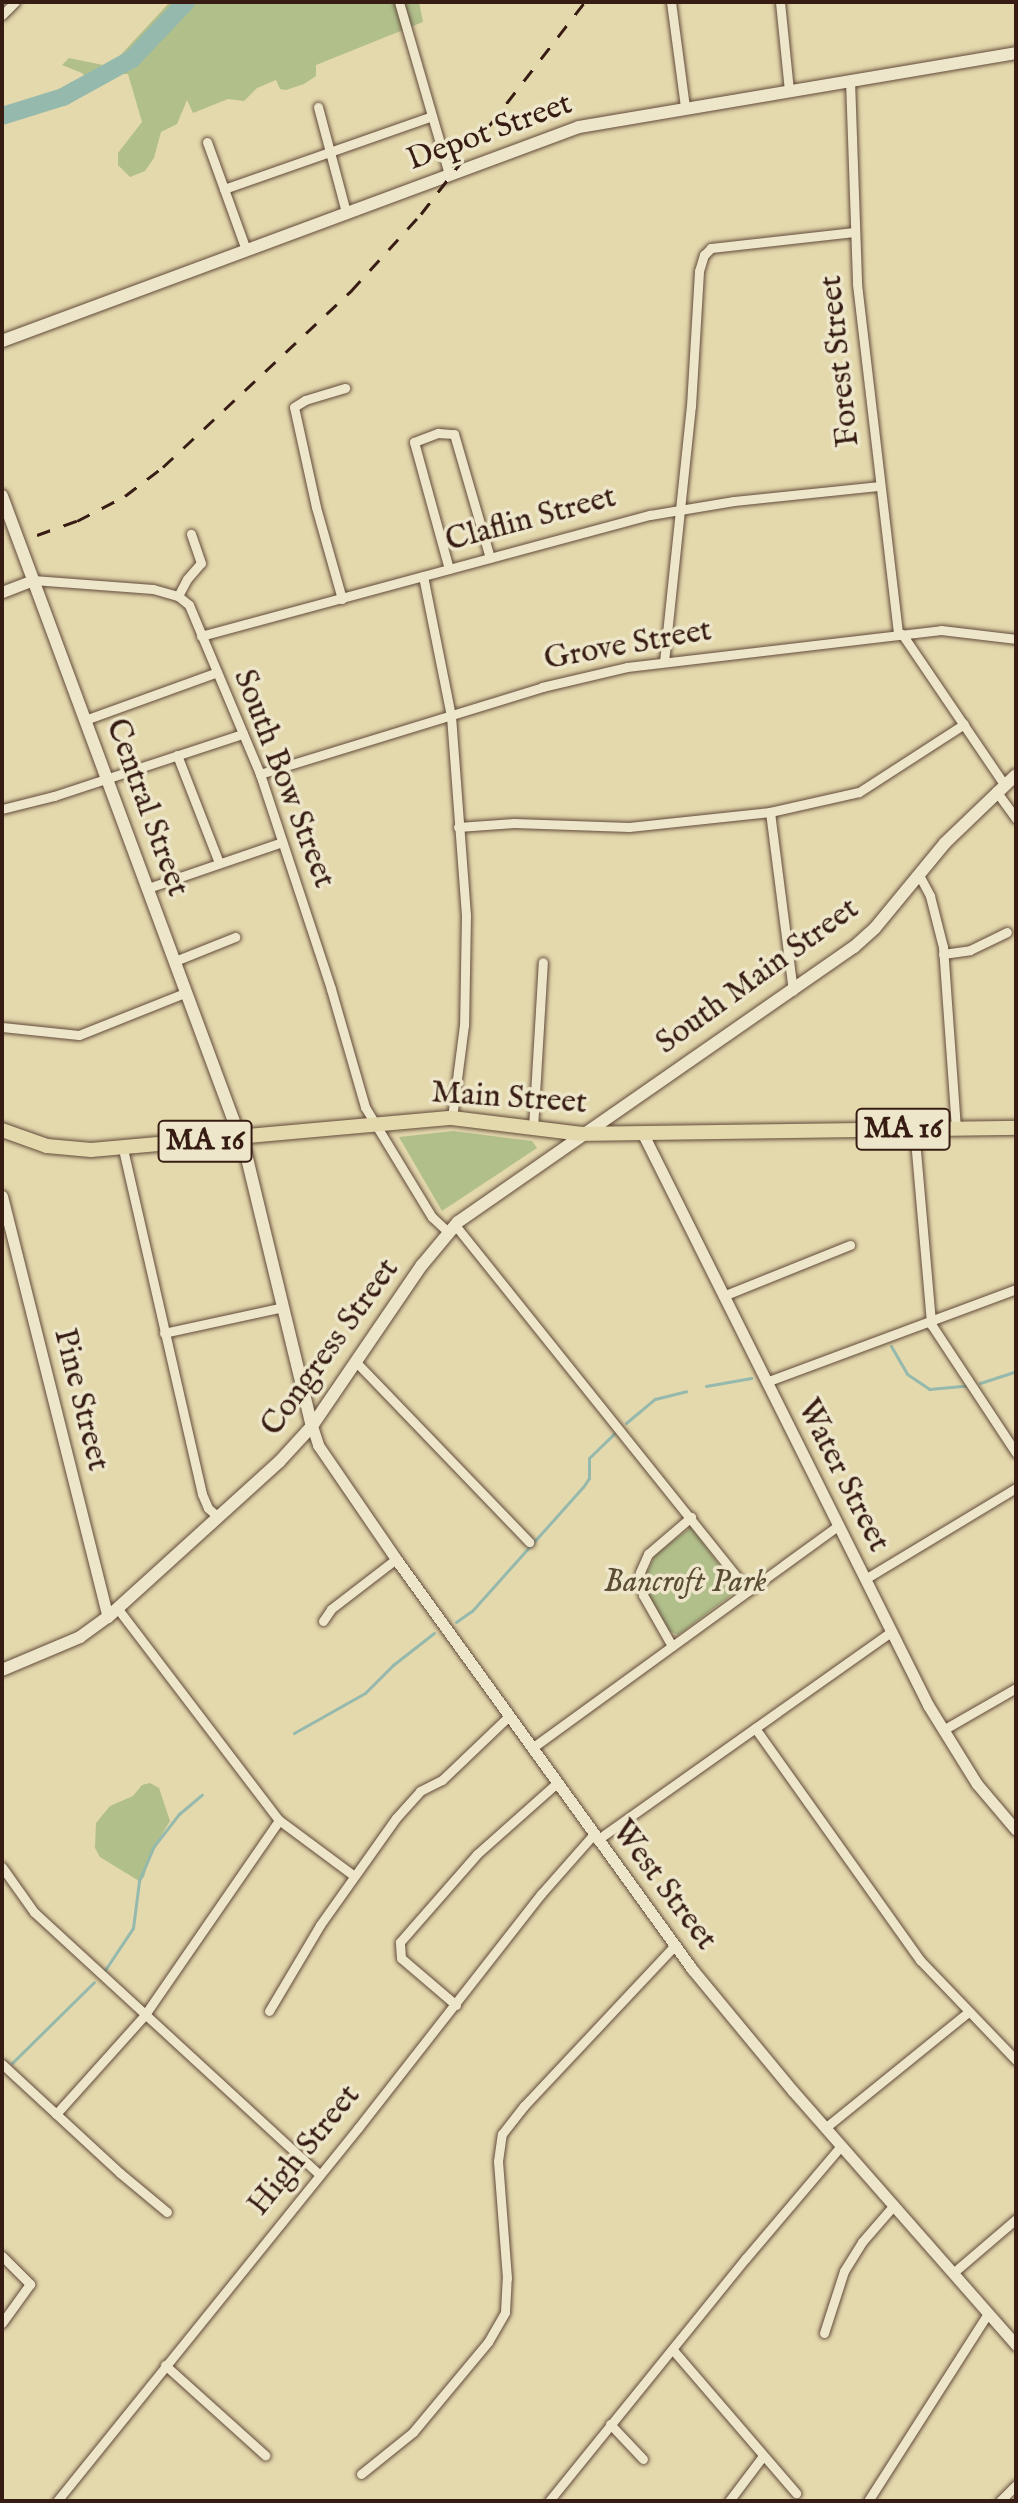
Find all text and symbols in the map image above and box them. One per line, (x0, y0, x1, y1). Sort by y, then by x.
street label: Depot Street (402, 85, 578, 181)
street label: Forest Street (813, 273, 869, 449)
street label: Claflin Street (442, 479, 620, 561)
street label: Grove Street (541, 612, 715, 680)
street label: South Bow Street (224, 664, 342, 894)
street label: Central Street (96, 714, 196, 902)
street label: South Main Street (649, 891, 867, 1063)
street label: Main Street (430, 1074, 588, 1124)
road number: MA 16 (855, 1103, 951, 1155)
road number: MA 16 (157, 1115, 253, 1167)
street label: Congress Street (254, 1252, 408, 1444)
street label: Pine Street (44, 1325, 116, 1475)
street label: Water Street (787, 1393, 897, 1559)
park label: Bancroft Park (603, 1564, 767, 1602)
street label: West Street (602, 1814, 724, 1958)
street label: High Street (241, 2078, 369, 2224)

